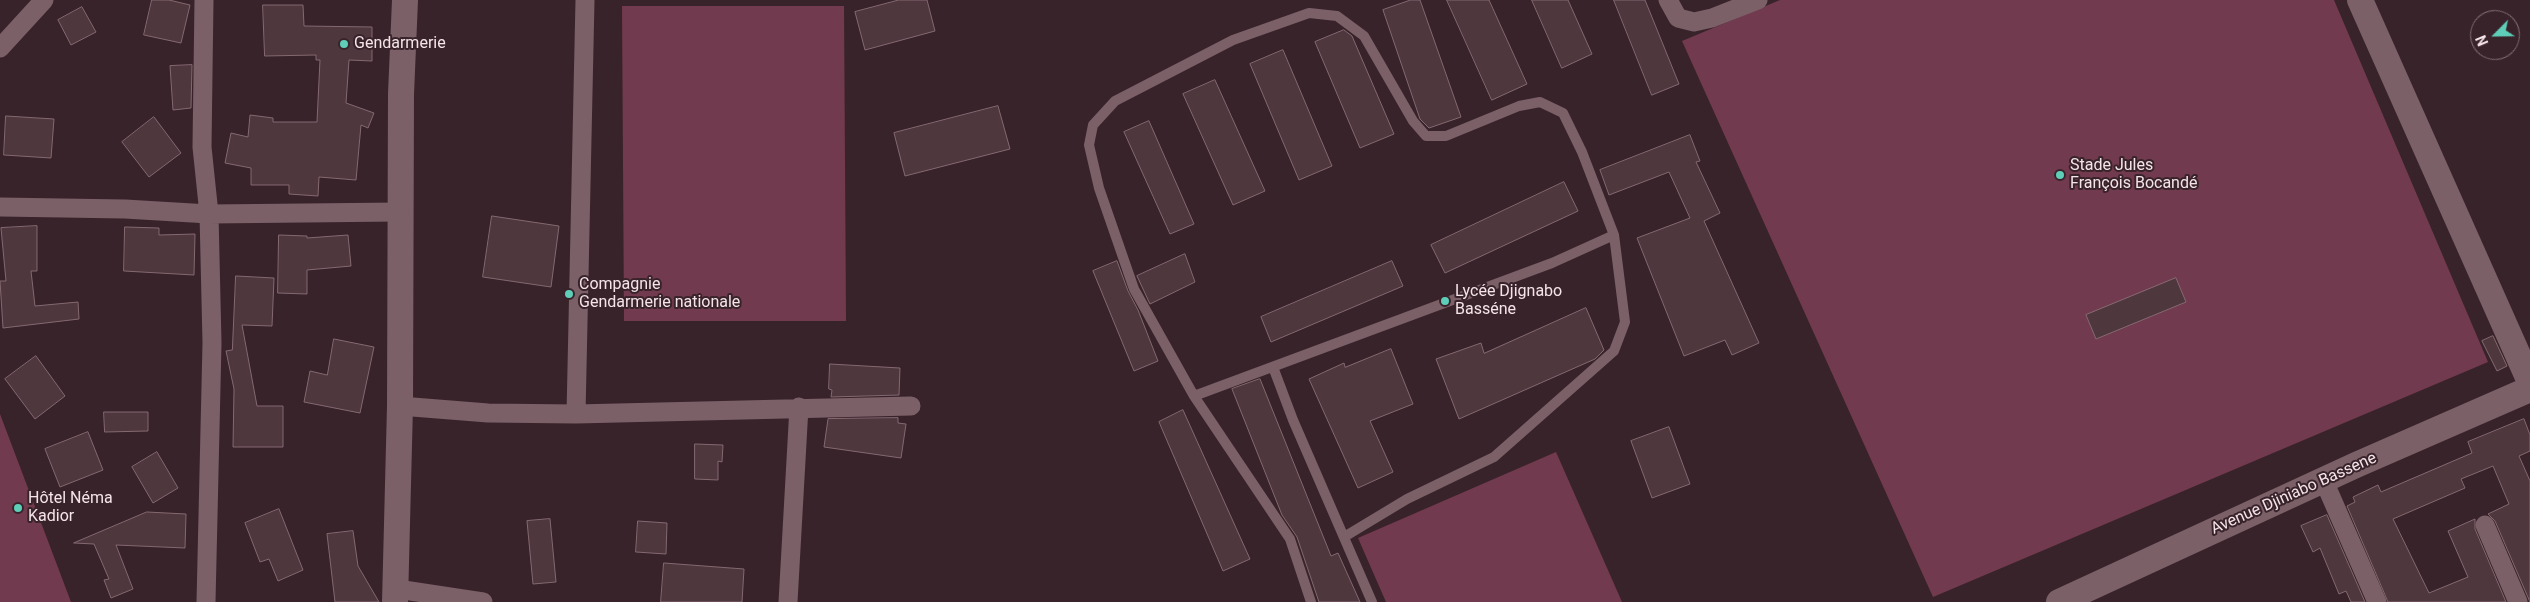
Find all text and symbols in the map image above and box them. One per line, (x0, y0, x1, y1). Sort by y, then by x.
north arrow (2470, 10, 2520, 60)
text: N (2473, 33, 2491, 48)
place label: Gendarmerie (354, 34, 446, 54)
marker: Gendarmerie (338, 38, 350, 50)
place label: Stade Jules François Bocandé (2070, 156, 2197, 194)
marker: Stade Jules François Bocandé (2054, 169, 2066, 181)
place label: Compagnie Gendarmerie nationale (579, 275, 740, 313)
place label: Lycée Djignabo Basséne (1455, 282, 1562, 320)
marker: Compagnie Gendarmerie nationale (563, 288, 575, 300)
marker: Lycée Djignabo Basséne (1439, 295, 1451, 307)
street label: Avenue Djiniabo Bassene (2208, 449, 2380, 539)
place label: Hôtel Néma Kadior (28, 489, 113, 527)
marker: Hôtel Néma Kadior (12, 502, 24, 514)

